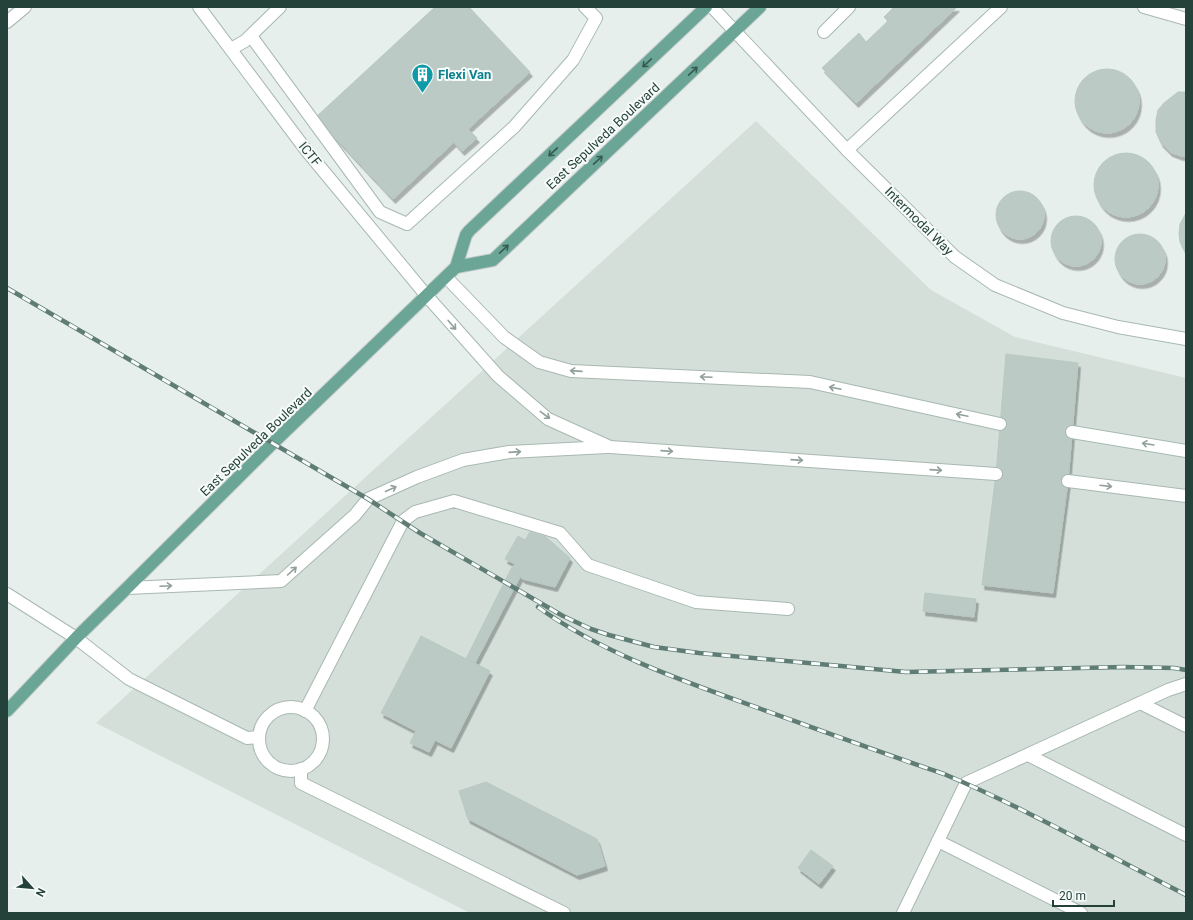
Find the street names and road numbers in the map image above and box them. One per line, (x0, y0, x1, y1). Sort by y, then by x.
street label: East Sepulveda Boulevard (543, 80, 663, 192)
street label: ICTF (296, 139, 324, 169)
street label: Intermodal Way (882, 184, 956, 258)
street label: East Sepulveda Boulevard (197, 385, 315, 499)

